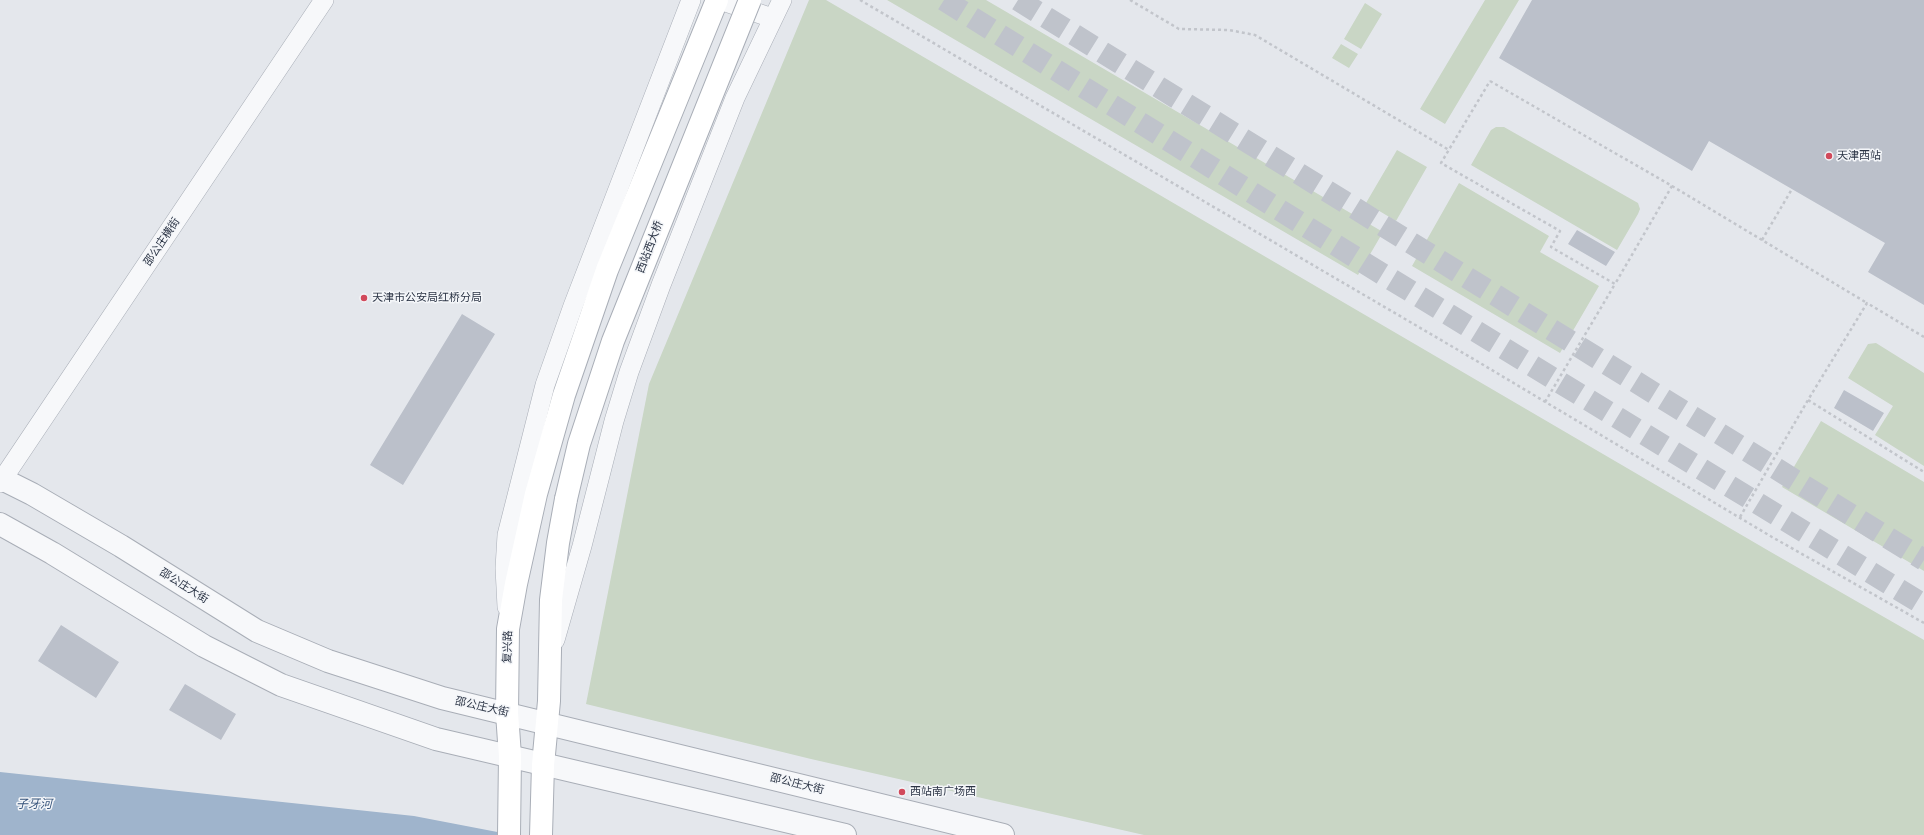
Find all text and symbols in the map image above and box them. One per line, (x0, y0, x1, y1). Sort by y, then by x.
place label: 天津西站 (1837, 149, 1881, 163)
marker: 天津西站 (1824, 151, 1834, 161)
street label: 邵公庄横街 (141, 216, 183, 268)
street label: 西站西大桥 (634, 219, 666, 275)
place label: 天津市公安局红桥分局 (372, 291, 482, 305)
marker: 天津市公安局红桥分局 (359, 293, 369, 303)
street label: 邵公庄大街 (157, 566, 211, 606)
street label: 复兴路 (501, 630, 515, 664)
street label: 邵公庄大街 (454, 694, 510, 720)
street label: 邵公庄大街 (769, 771, 825, 797)
place label: 西站南广场西 (910, 785, 976, 799)
marker: 西站南广场西 (897, 787, 907, 797)
water label: 子牙河 (16, 798, 52, 812)

